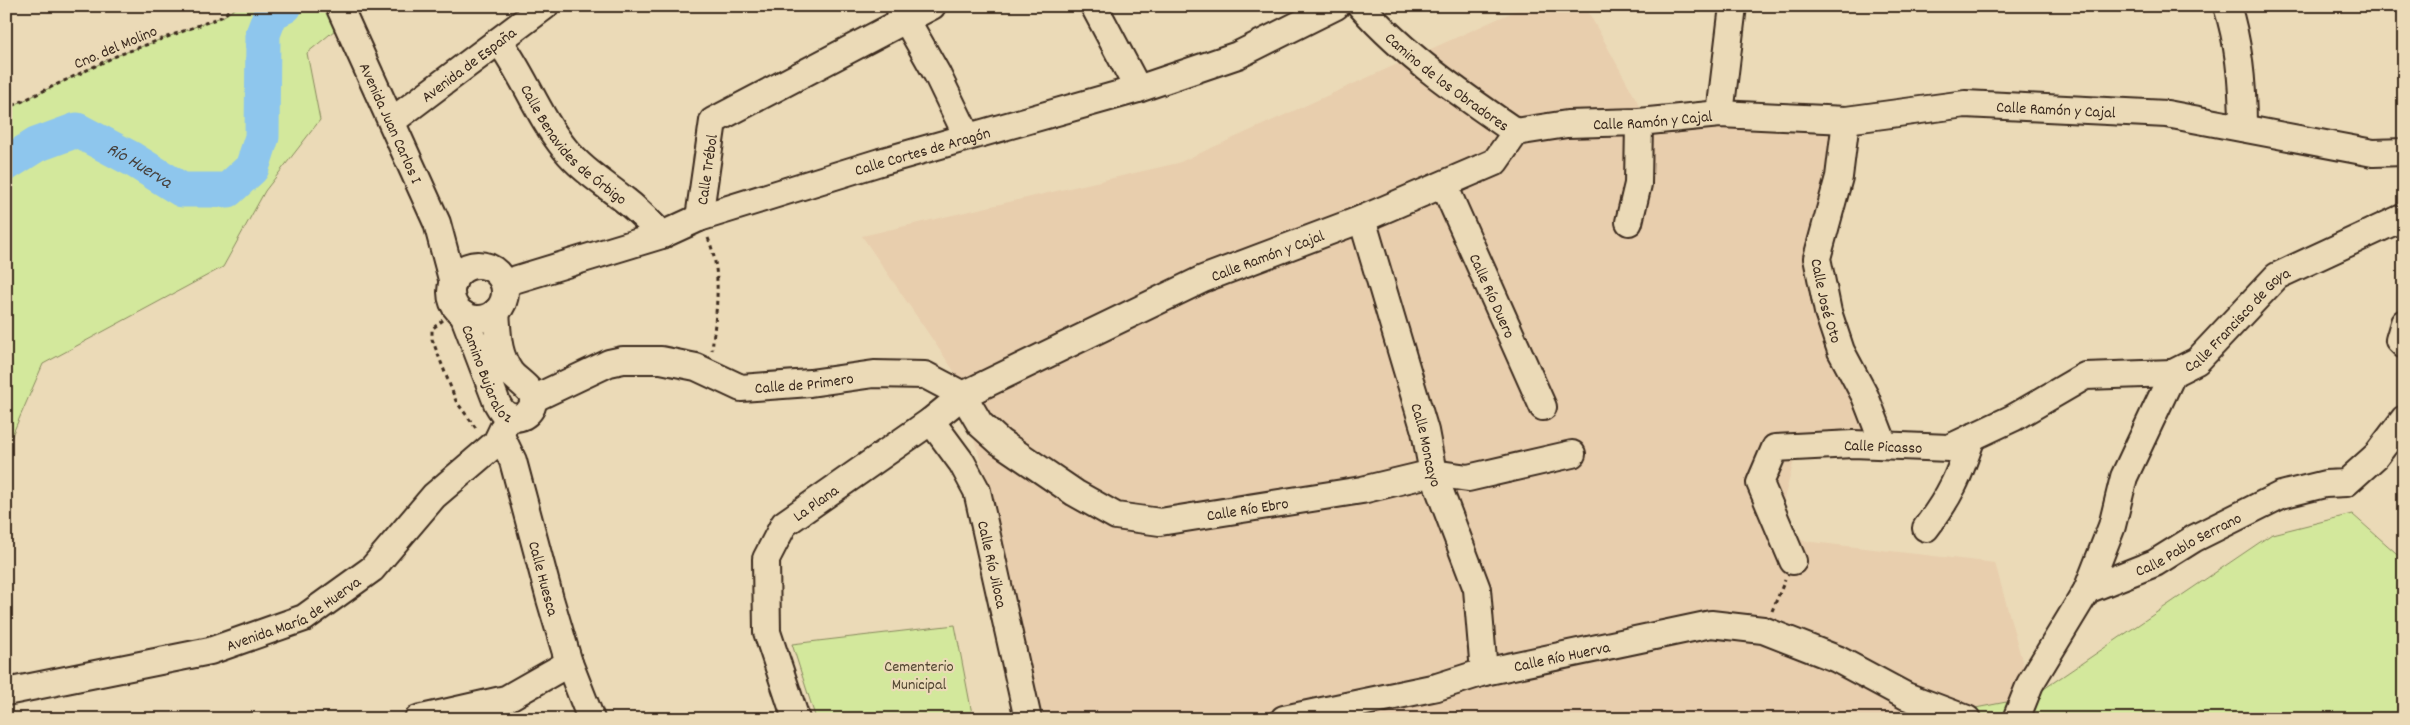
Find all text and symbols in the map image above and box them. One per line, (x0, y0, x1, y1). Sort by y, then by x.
street label: Cno. del Molino (71, 20, 161, 76)
street label: Avenida de España (417, 22, 522, 109)
street label: Camino de los Obradores (1379, 28, 1513, 138)
street label: Avenida Juan Carlos I (352, 59, 427, 188)
street label: Calle Benavides de Órbigo (513, 81, 631, 212)
street label: Calle Ramón y Cajal (1996, 97, 2116, 125)
street label: Calle Ramón y Cajal (1593, 106, 1714, 137)
street label: Calle Cortes de Aragón (852, 122, 993, 183)
street label: Calle Trébol (692, 133, 725, 207)
water label: Río Huerva (102, 138, 177, 197)
street label: Calle Ramón y Cajal (1208, 225, 1328, 289)
street label: Calle Río Duero (1462, 250, 1520, 343)
street label: Calle José Oto (1803, 257, 1847, 346)
street label: Calle Francisco de Goya (2181, 262, 2295, 379)
street label: Camino Bujaraloz (454, 322, 515, 430)
street label: Calle de Primero (754, 368, 855, 401)
street label: Calle Moncayo (1403, 401, 1446, 491)
street label: Calle Picasso (1843, 435, 1923, 461)
street label: La Plana (789, 480, 844, 528)
street label: Calle Río Ebro (1205, 493, 1290, 528)
street label: Calle Pablo Serrano (2132, 508, 2246, 584)
street label: Calle Río Jiloca (970, 519, 1012, 611)
street label: Calle Huesca (521, 539, 564, 619)
street label: Avenida María de Huerva (223, 571, 367, 658)
street label: Calle Río Huerva (1512, 637, 1613, 679)
park label: Cementerio Municipal (884, 656, 954, 697)

